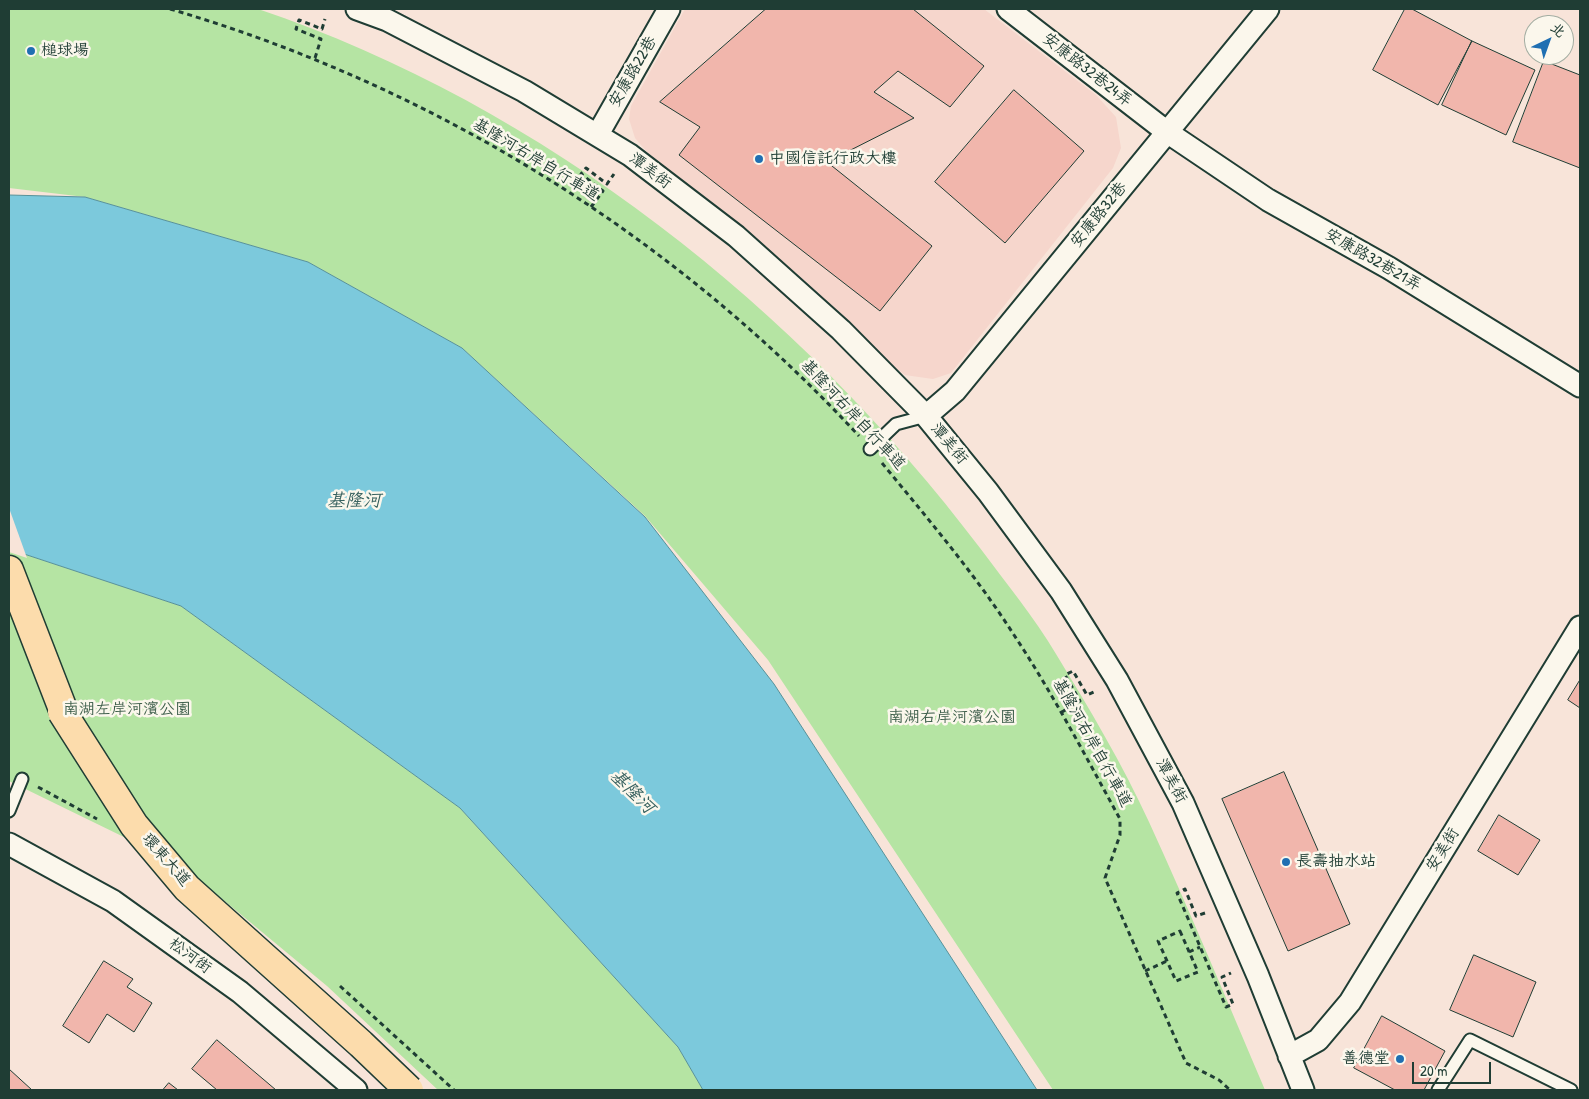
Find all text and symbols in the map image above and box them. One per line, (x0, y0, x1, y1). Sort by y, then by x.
north arrow (1524, 15, 1574, 65)
text: 北 (1547, 17, 1570, 41)
street label: 安康路32巷24弄 (1038, 29, 1136, 111)
street label: 安康路22巷 (605, 33, 661, 111)
place label: 槌球場 (41, 41, 89, 61)
marker: 槌球場 (25, 45, 37, 57)
street label: 基隆河右岸自行車道 (469, 115, 603, 205)
street label: 潭美街 (625, 149, 675, 193)
place label: 中國信託行政大樓 (769, 149, 897, 169)
marker: 中國信託行政大樓 (753, 153, 765, 165)
street label: 安康路32巷 (1067, 178, 1131, 252)
street label: 安康路32巷21弄 (1321, 225, 1425, 295)
street label: 基隆河右岸自行車道 (797, 356, 909, 474)
street label: 潭美街 (926, 419, 972, 469)
water label: 基隆河 (327, 490, 381, 512)
street label: 基隆河右岸自行車道 (1049, 675, 1135, 811)
park label: 南湖左岸河濱公園 (63, 700, 191, 720)
park label: 南湖右岸河濱公園 (888, 708, 1016, 728)
street label: 潭美街 (1151, 755, 1191, 807)
water label: 基隆河 (605, 765, 659, 819)
street label: 安美街 (1422, 825, 1464, 875)
street label: 環東大道 (138, 830, 194, 890)
place label: 長壽抽水站 (1296, 852, 1376, 872)
marker: 長壽抽水站 (1280, 856, 1292, 868)
street label: 松河街 (165, 934, 215, 978)
place label: 善德堂 (1342, 1049, 1390, 1069)
scale bar (1414, 1052, 1493, 1084)
marker: 善德堂 (1394, 1053, 1406, 1065)
text: 20 m (1420, 1060, 1447, 1081)

